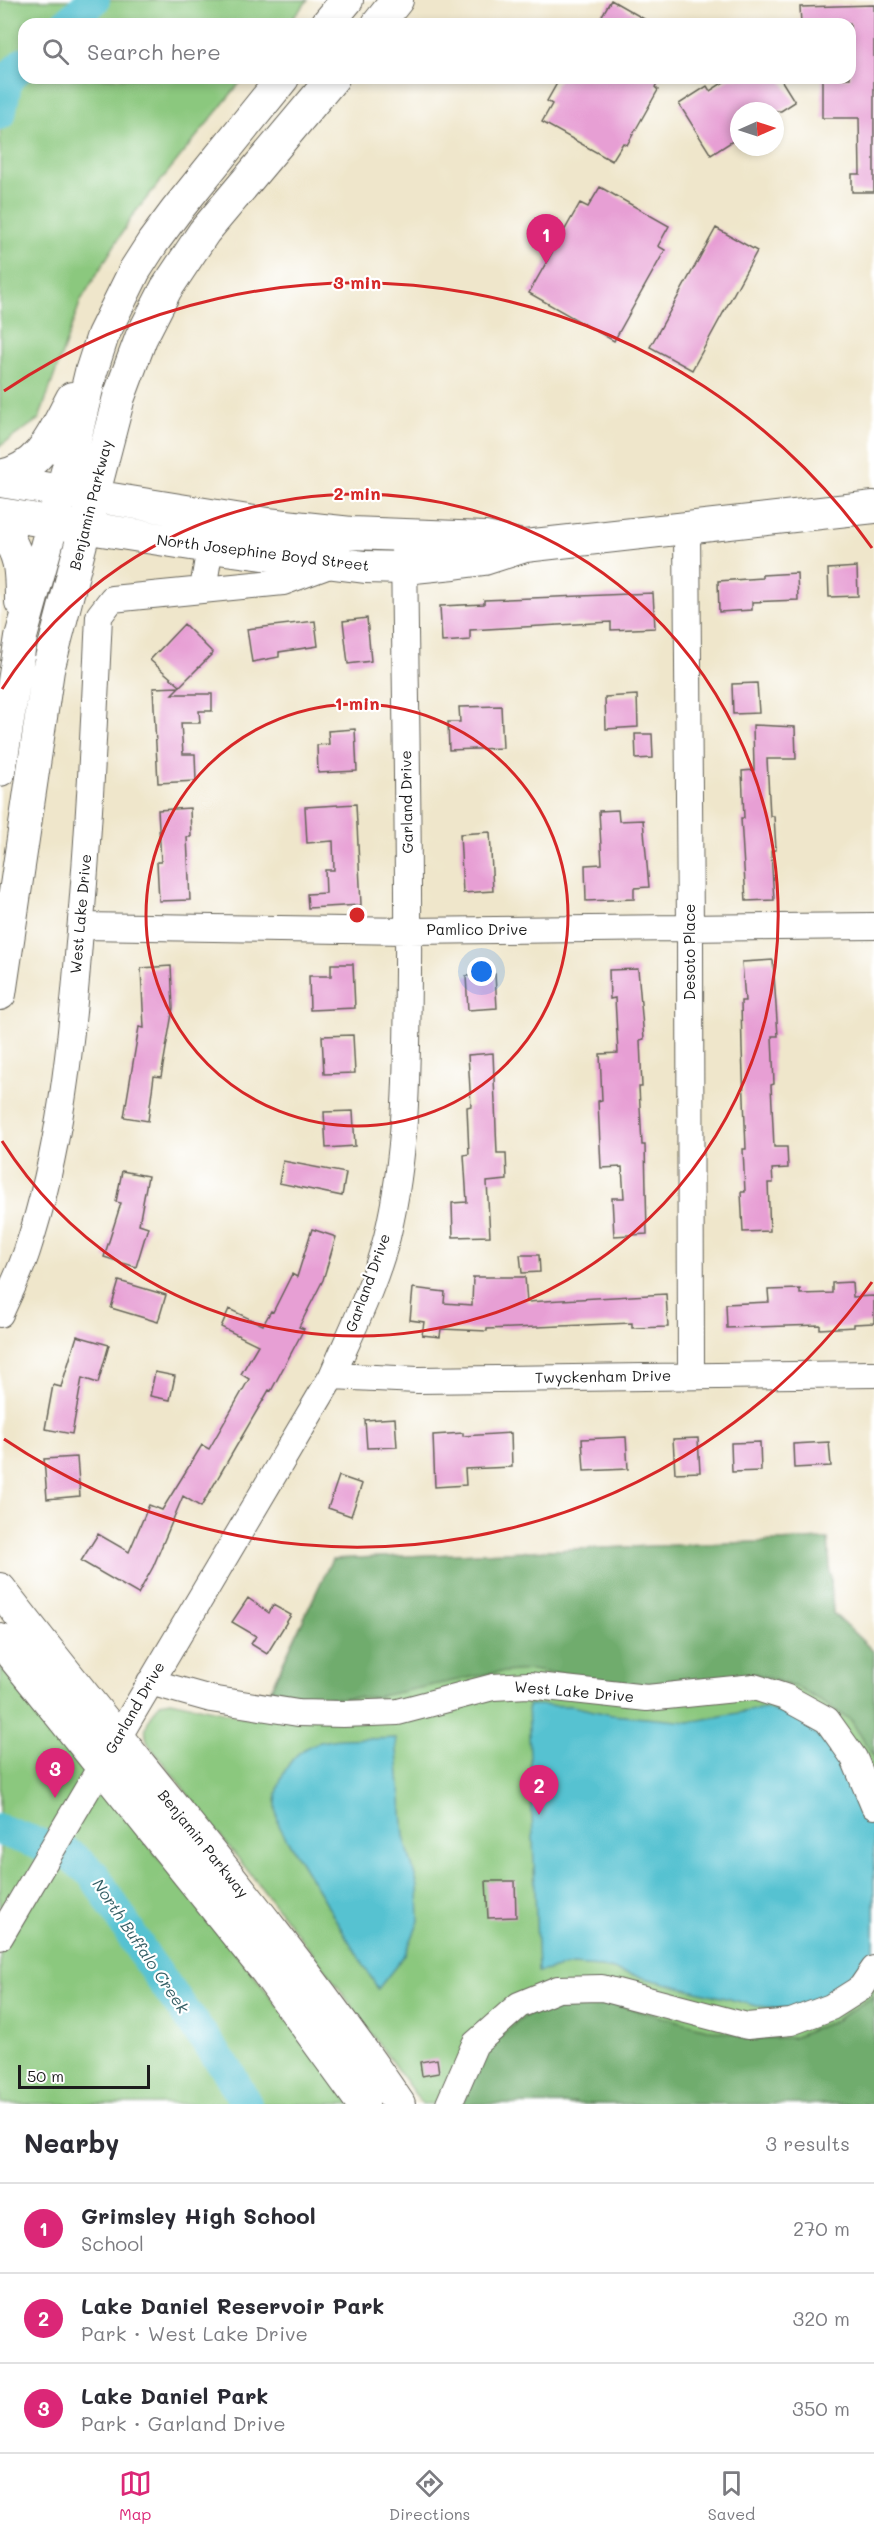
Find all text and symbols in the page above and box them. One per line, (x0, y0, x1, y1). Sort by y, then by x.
search box (18, 18, 856, 84)
icon: search (39, 35, 72, 68)
text: Search here (87, 37, 221, 66)
north arrow (730, 102, 784, 156)
pin: 1 (526, 214, 566, 264)
text: 3 min (333, 270, 381, 294)
street label: Benjamin Parkway (64, 437, 116, 572)
text: 2 min (333, 481, 381, 505)
street label: North Josephine Boyd Street (156, 529, 370, 575)
text: 1 min (334, 691, 380, 715)
street label: Garland Drive (395, 750, 417, 854)
street label: West Lake Drive (65, 853, 95, 975)
street label: Desoto Place (679, 904, 699, 1000)
centre of rings (347, 905, 367, 925)
street label: Pamlico Drive (427, 919, 527, 939)
your location (467, 957, 496, 986)
street label: Garland Drive (340, 1231, 394, 1335)
street label: Twyckenham Drive (535, 1365, 671, 1387)
street label: Garland Drive (100, 1658, 169, 1757)
street label: West Lake Drive (513, 1676, 635, 1706)
pin: 3 (36, 1748, 74, 1798)
pin: 2 (520, 1766, 558, 1815)
street label: Benjamin Parkway (154, 1785, 254, 1902)
water label: North Buffalo Creek (89, 1874, 195, 2017)
scale bar (18, 2062, 150, 2090)
text: 50 m (27, 2065, 64, 2086)
text: Nearby (24, 2126, 119, 2160)
text: 3 results (765, 2130, 850, 2156)
text: Grimsley High School (81, 2201, 316, 2230)
text: 1 (39, 2215, 48, 2241)
text: 270 m (793, 2215, 850, 2241)
text: School (81, 2230, 144, 2256)
text: Lake Daniel Reservoir Park (81, 2291, 384, 2320)
text: 2 (38, 2305, 49, 2331)
text: 320 m (792, 2305, 850, 2331)
text: Park · West Lake Drive (81, 2320, 308, 2346)
text: Lake Daniel Park (81, 2381, 268, 2410)
text: 3 (38, 2395, 50, 2421)
text: 350 m (792, 2395, 850, 2421)
text: Park · Garland Drive (81, 2410, 286, 2436)
tab: Map (119, 2467, 152, 2524)
tab: Directions (389, 2467, 470, 2524)
tab: Saved (708, 2467, 755, 2524)

